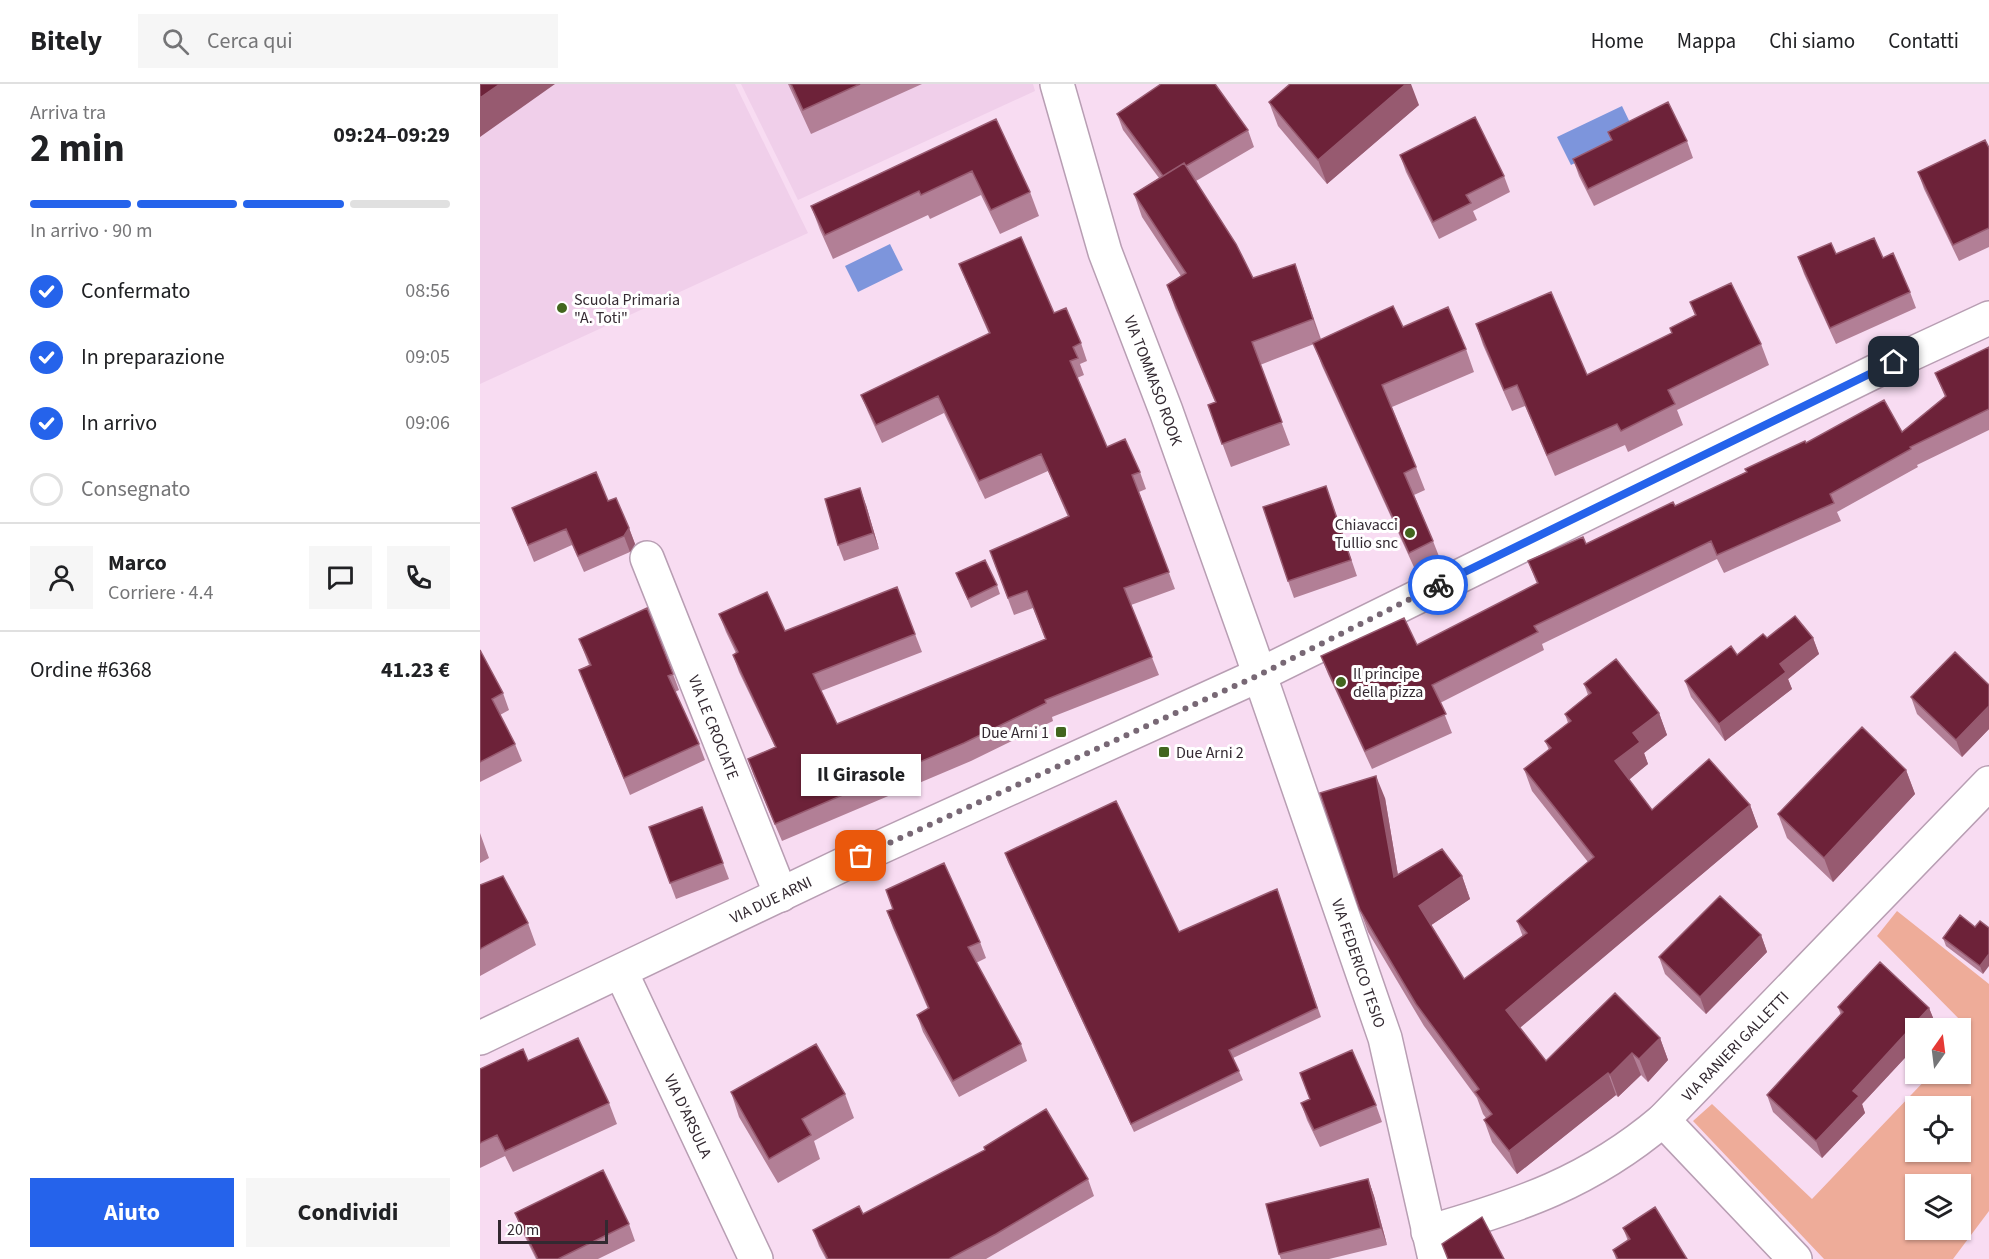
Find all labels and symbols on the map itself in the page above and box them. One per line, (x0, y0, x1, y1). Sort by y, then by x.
place label: Scuola Primaria "A. Toti" (574, 289, 680, 329)
marker: Scuola Primaria "A. Toti" (555, 301, 569, 315)
street label: VIA TOMMASO ROOK (1118, 313, 1188, 449)
pin (1868, 336, 1919, 387)
place label: Chiavacci Tullio snc (1335, 514, 1398, 554)
marker: Chiavacci Tullio snc (1403, 526, 1417, 540)
courier (1408, 555, 1468, 615)
place label: Il principe della pizza (1353, 663, 1423, 703)
street label: VIA LE CROCIATE (683, 672, 744, 783)
marker: Il principe della pizza (1334, 675, 1348, 689)
place label: Due Arni 1 (981, 722, 1049, 744)
marker: Due Arni 1 (1054, 725, 1068, 739)
place label: Due Arni 2 (1176, 742, 1244, 764)
marker: Due Arni 2 (1157, 745, 1171, 759)
callout: Il Girasole (801, 754, 921, 796)
pin (835, 830, 886, 881)
street label: VIA DUE ARNI (726, 871, 816, 929)
street label: VIA FEDERICO TESIO (1326, 896, 1391, 1031)
street label: VIA RANIERI GALLETTI (1677, 986, 1794, 1106)
north arrow (1905, 1018, 1971, 1084)
street label: VIA D'ARSULA (659, 1071, 717, 1162)
scale bar (498, 1217, 608, 1244)

